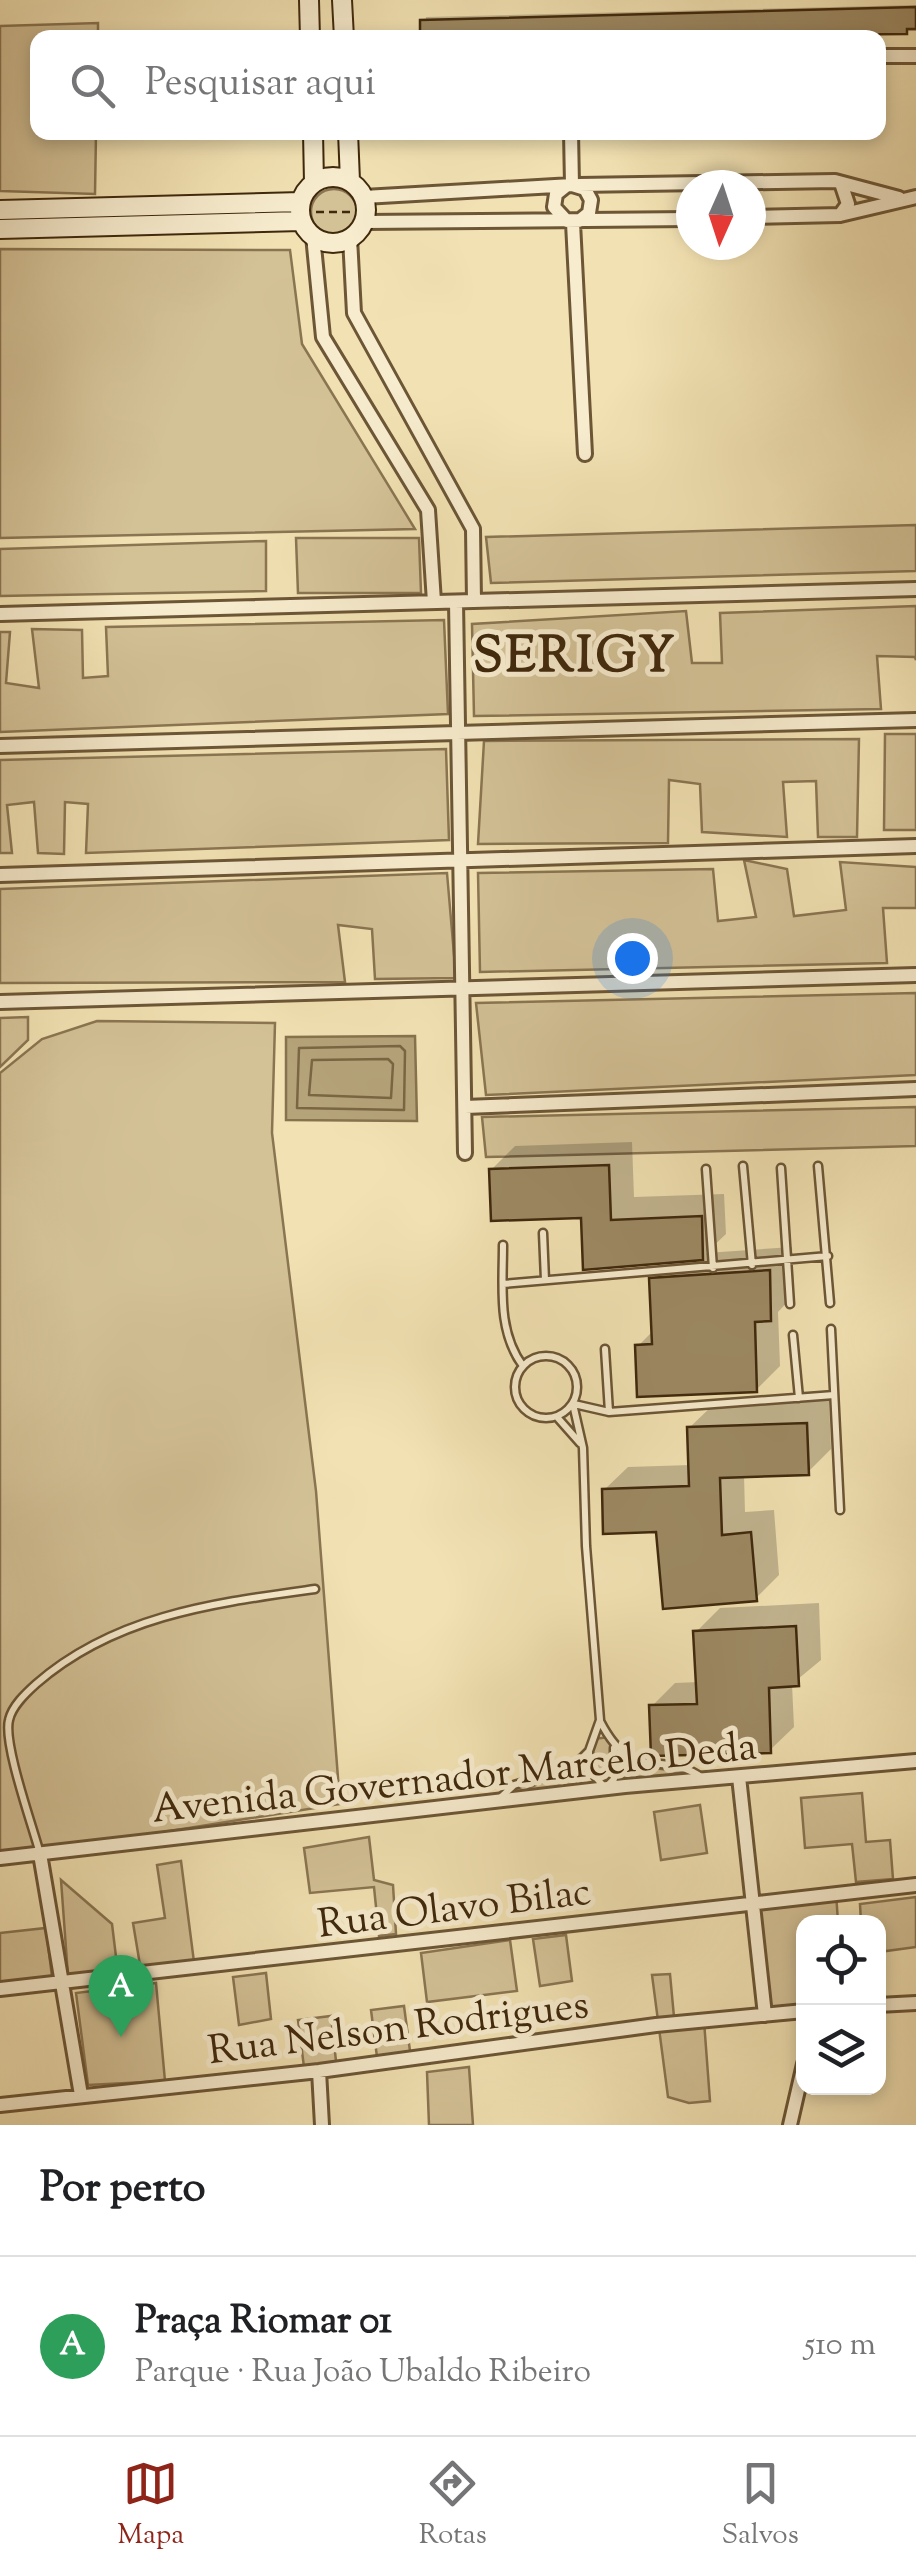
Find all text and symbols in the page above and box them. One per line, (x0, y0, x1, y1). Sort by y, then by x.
search box (30, 30, 886, 140)
icon: search (65, 58, 120, 113)
text: Pesquisar aqui (145, 58, 376, 112)
north arrow (676, 170, 766, 260)
district label: SERIGY (473, 623, 677, 695)
your location (607, 933, 658, 984)
street label: Avenida Governador Marcelo Deda (149, 1720, 760, 1841)
street label: Rua Olavo Bilac (315, 1865, 594, 1955)
map controls (796, 1915, 886, 2095)
button: locate (796, 1915, 886, 2005)
pin: A (88, 1954, 154, 2037)
street label: Rua Nelson Rodrigues (205, 1979, 592, 2082)
button: layers (796, 2005, 886, 2095)
text: Por perto (40, 2160, 206, 2220)
text: Praça Riomar 01 (135, 2296, 392, 2350)
text: A (60, 2323, 85, 2369)
text: 510 m (804, 2323, 876, 2369)
text: Parque · Rua João Ubaldo Ribeiro (135, 2350, 591, 2396)
tab: Mapa (117, 2456, 184, 2556)
tab: Rotas (419, 2456, 487, 2556)
tab: Salvos (721, 2456, 799, 2556)

